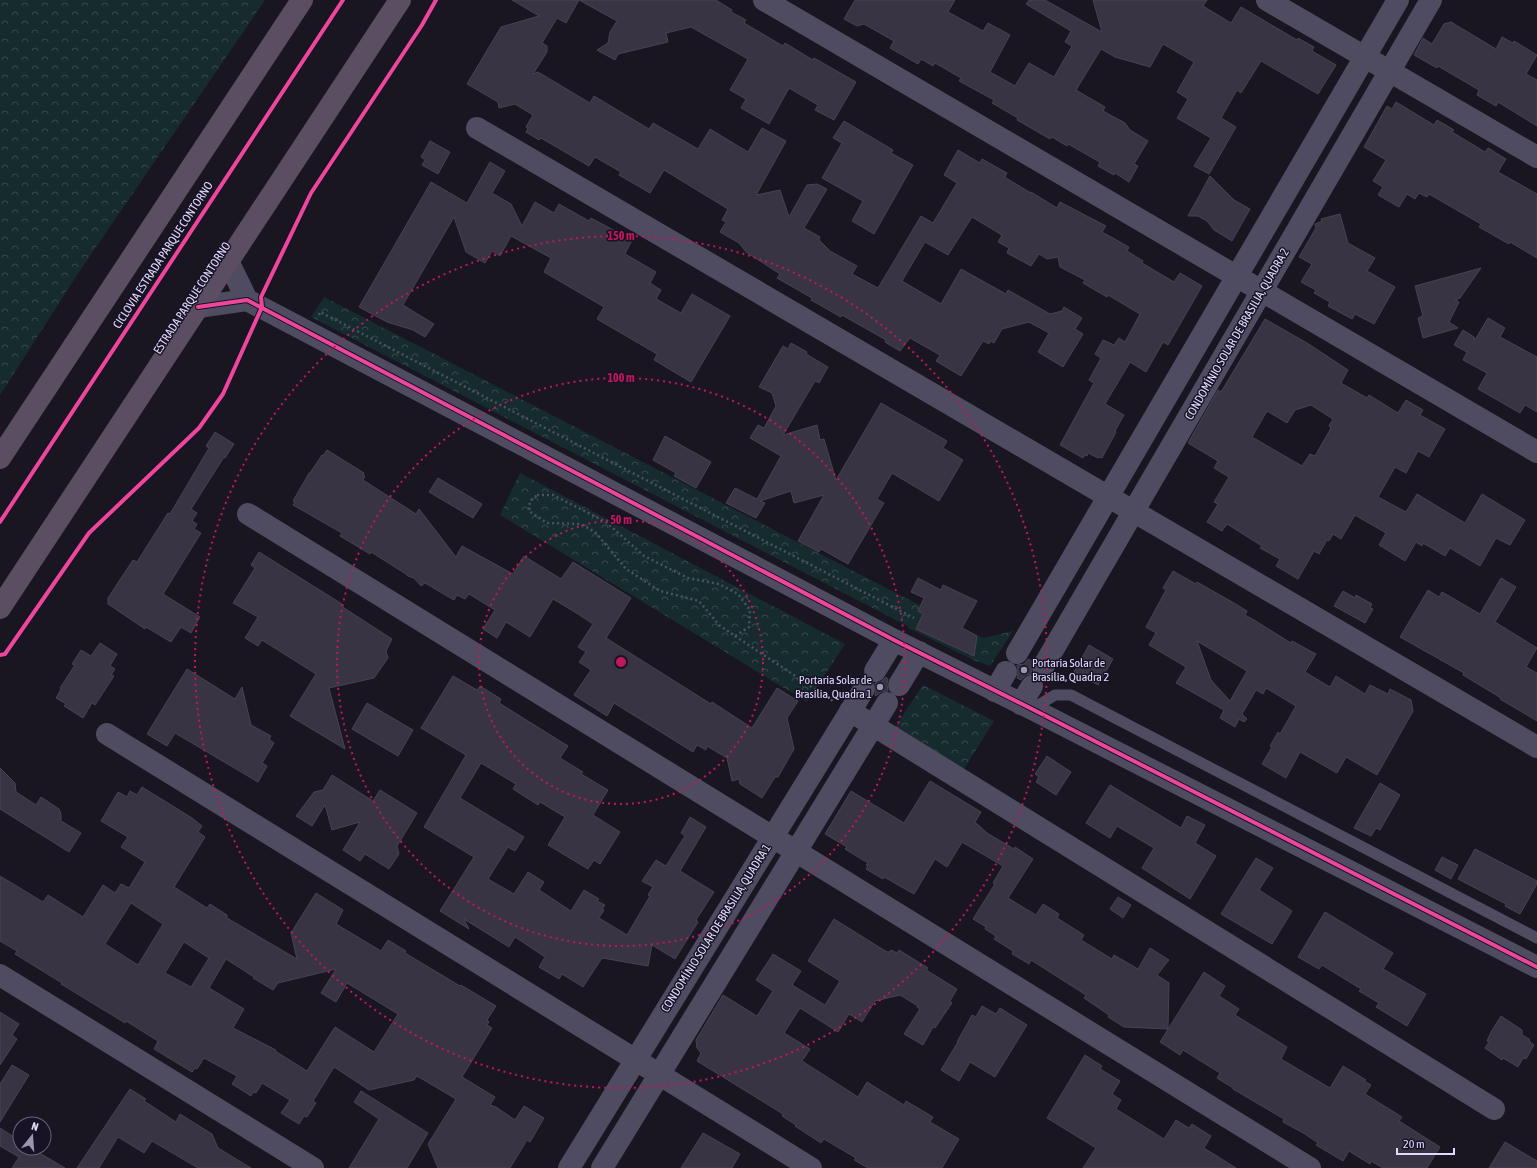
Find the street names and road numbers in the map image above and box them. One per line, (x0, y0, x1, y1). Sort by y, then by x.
street label: CICLOVIA ESTRADA PARQUE CONTORNO (110, 179, 216, 331)
street label: ESTRADA PARQUE CONTORNO (150, 239, 234, 357)
street label: CONDOMÍNIO SOLAR DE BRASILIA, QUADRA 2 (1182, 246, 1292, 422)
street label: CONDOMÍNIO SOLAR DE BRASILIA, QUADRA 1 (658, 841, 774, 1015)

